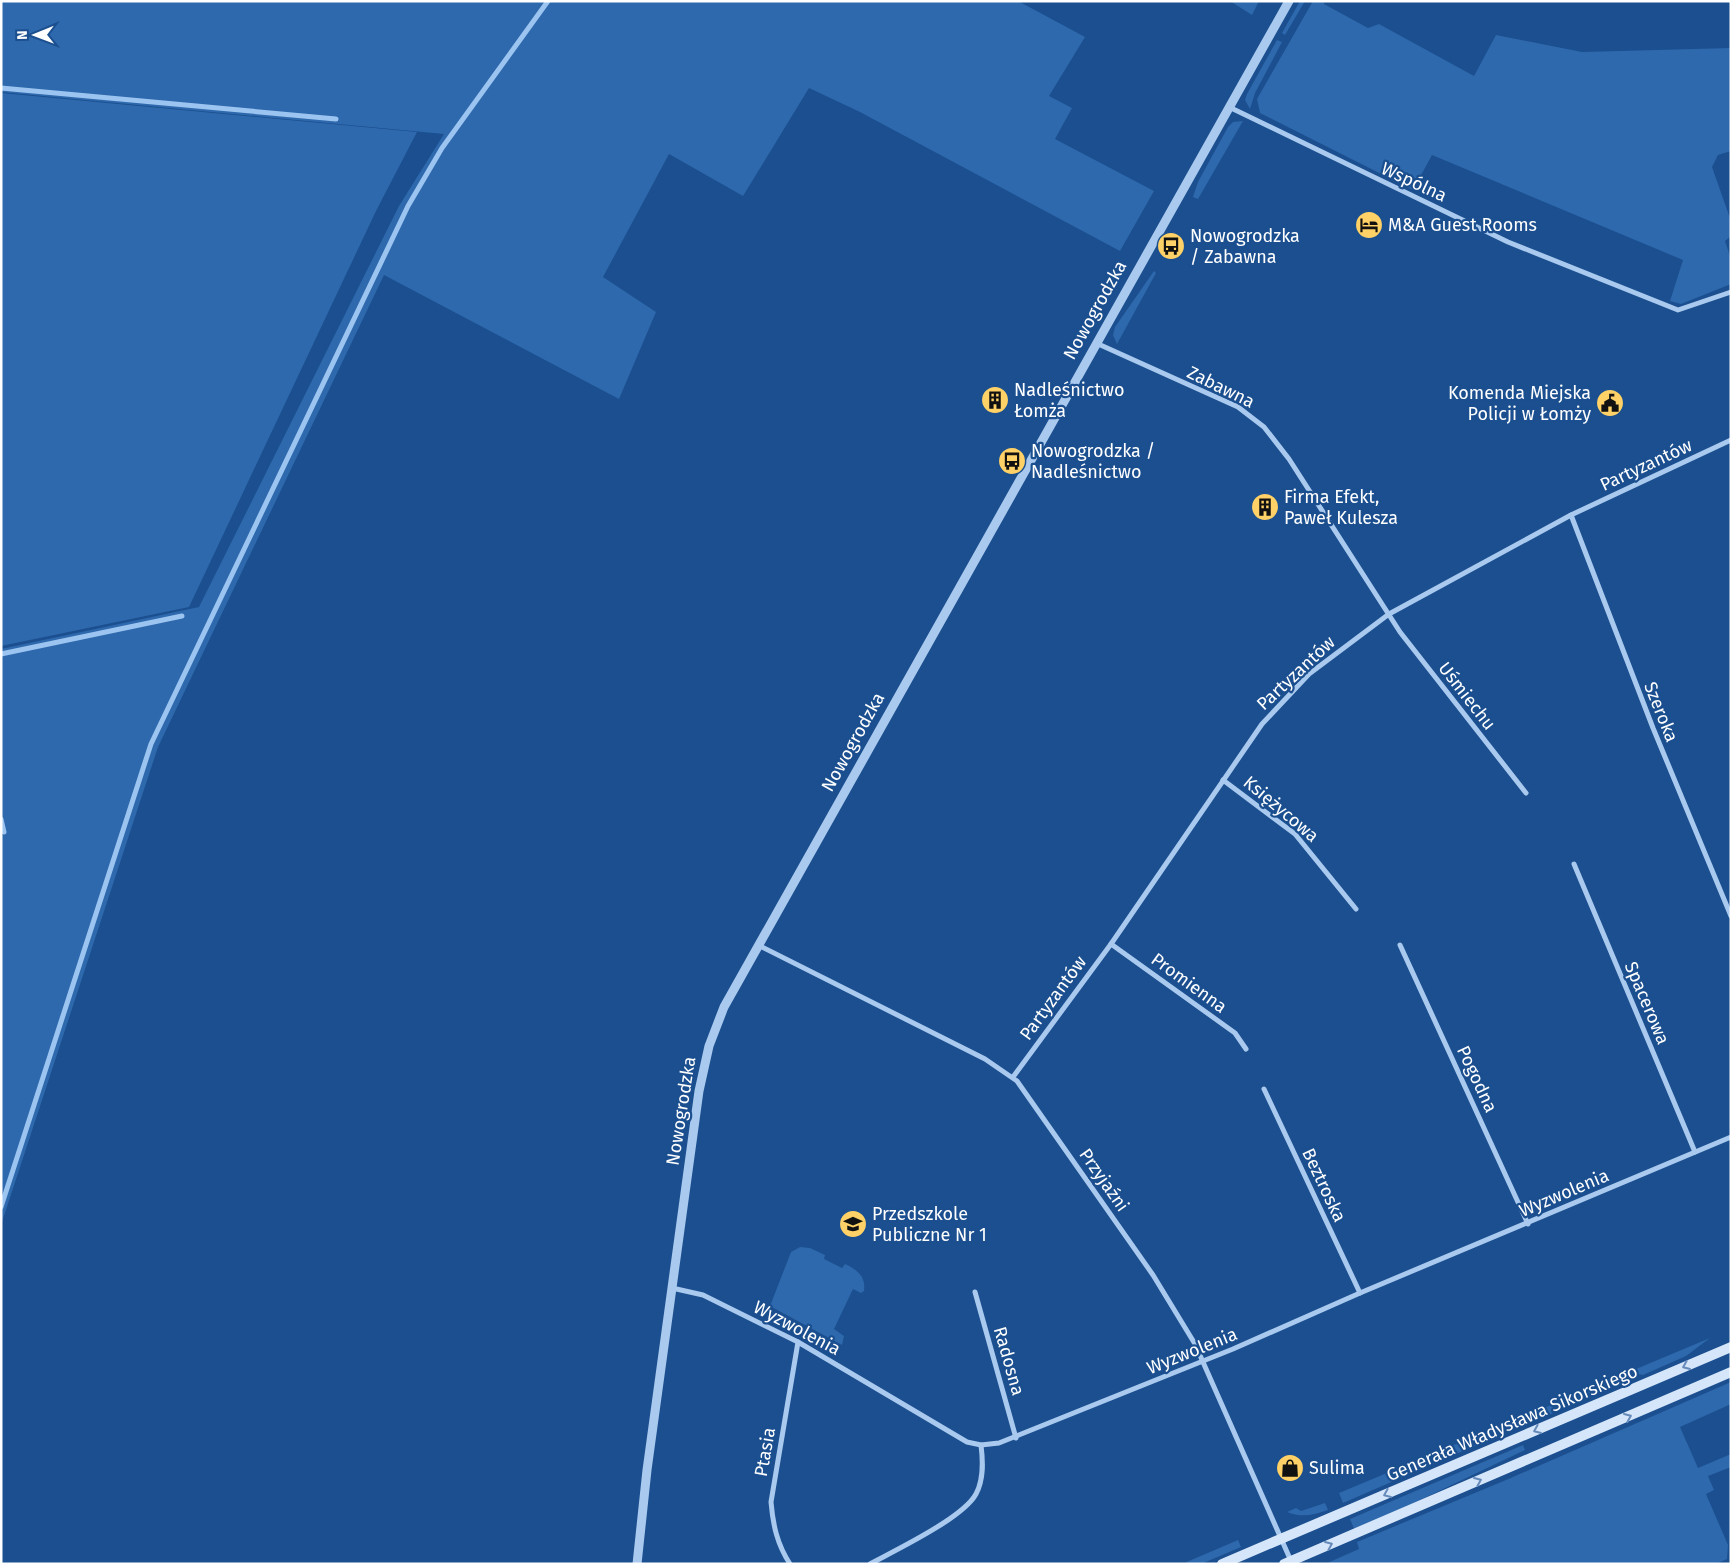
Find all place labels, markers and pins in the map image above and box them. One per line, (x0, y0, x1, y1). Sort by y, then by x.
hotel icon: M&A Guest Rooms (1354, 210, 1384, 240)
place label: M&A Guest Rooms (1388, 214, 1537, 236)
place label: Nowogrodzka / Zabawna (1190, 225, 1300, 268)
bus stop icon: Nowogrodzka / Zabawna (1156, 231, 1186, 261)
place label: Nadleśnictwo Łomża (1014, 379, 1124, 422)
place label: Komenda Miejska Policji w Łomży (1448, 382, 1591, 425)
building icon: Nadleśnictwo Łomża (980, 385, 1010, 415)
public building icon: Komenda Miejska Policji w Łomży (1595, 388, 1625, 418)
place label: Nowogrodzka / Nadleśnictwo (1031, 440, 1155, 483)
bus stop icon: Nowogrodzka / Nadleśnictwo (997, 446, 1027, 476)
place label: Firma Efekt, Paweł Kulesza (1284, 486, 1398, 529)
building icon: Firma Efekt, Paweł Kulesza (1250, 492, 1280, 522)
place label: Przedszkole Publiczne Nr 1 (872, 1203, 987, 1246)
school or university icon: Przedszkole Publiczne Nr 1 (838, 1209, 868, 1239)
shop icon: Sulima (1275, 1453, 1305, 1483)
place label: Sulima (1309, 1457, 1365, 1479)

